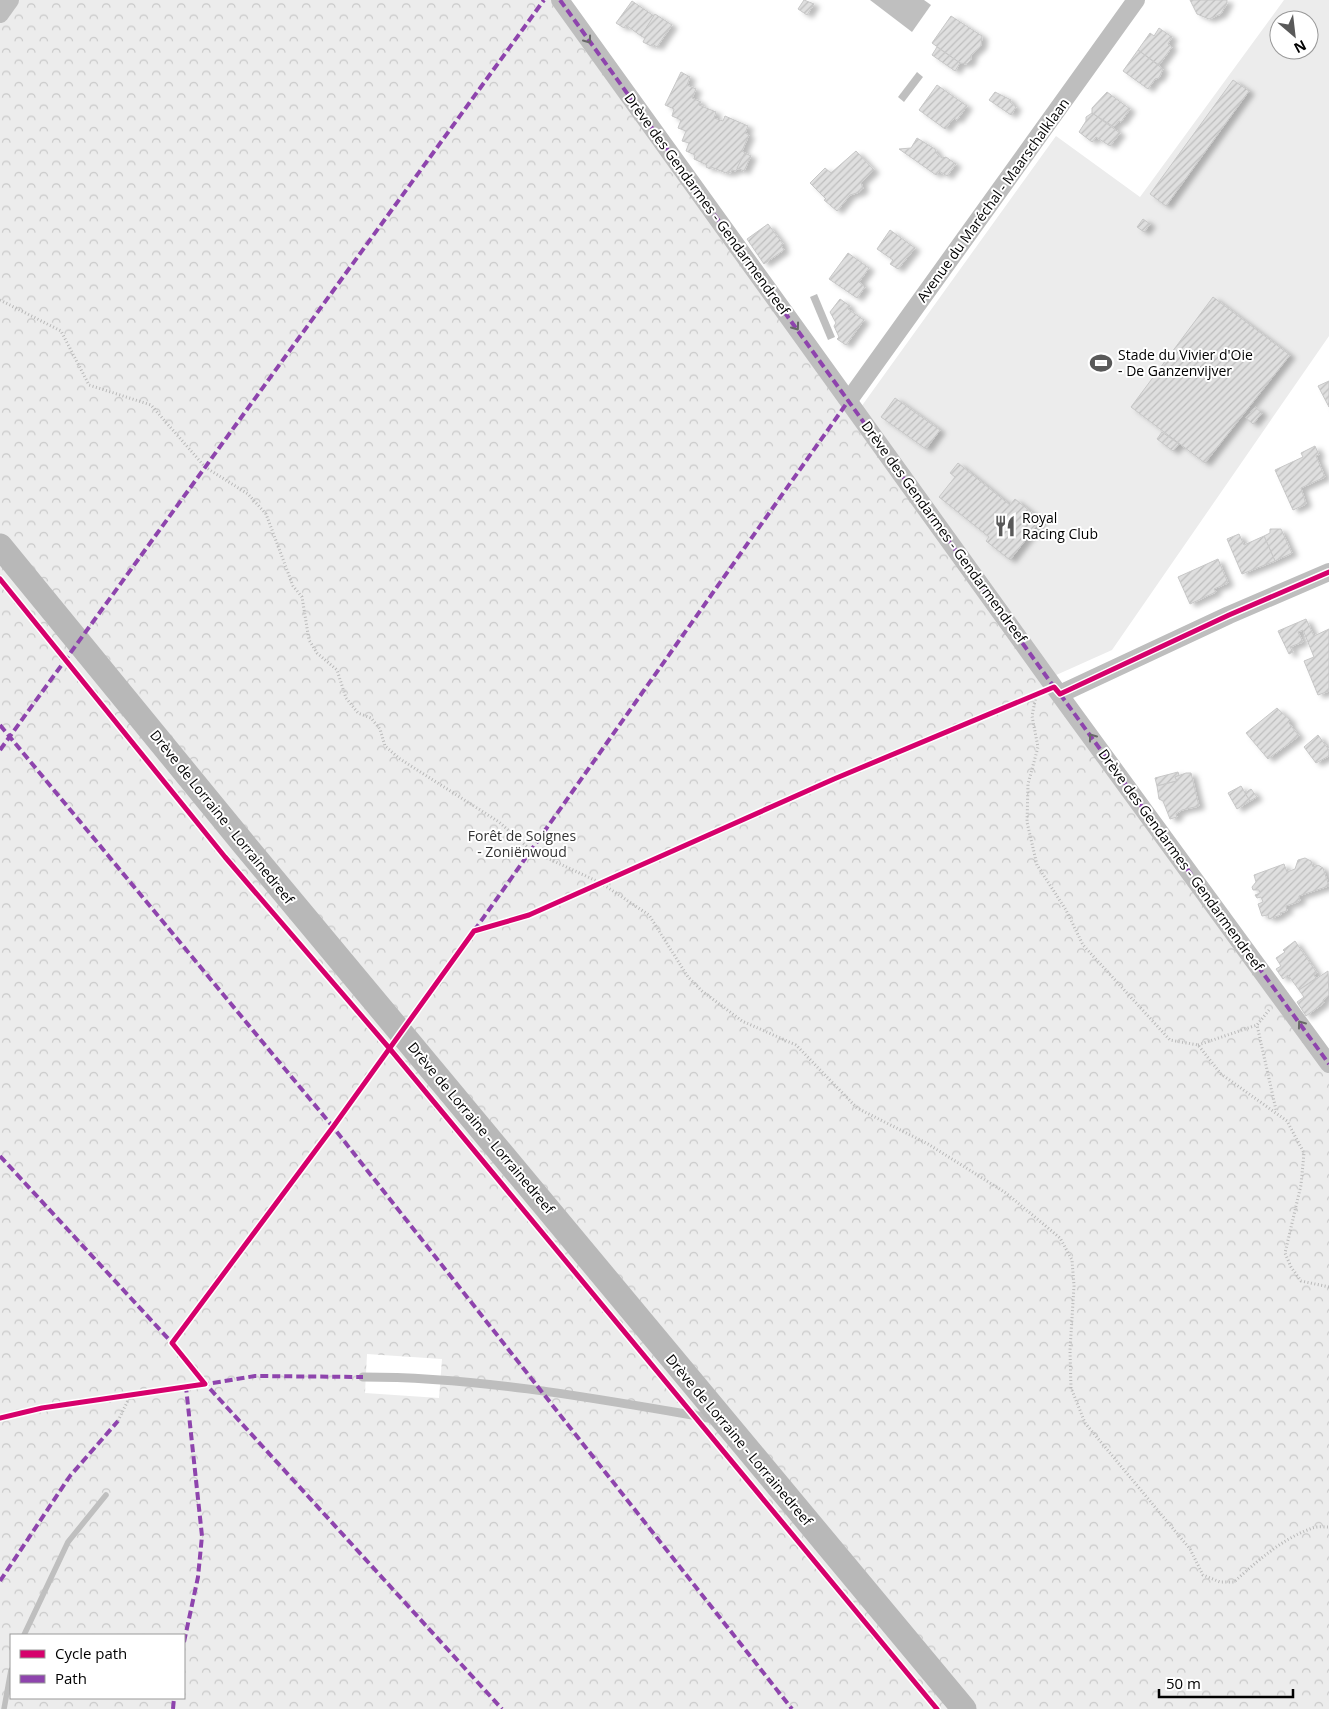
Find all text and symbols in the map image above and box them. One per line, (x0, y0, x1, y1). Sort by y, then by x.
north arrow (1269, 10, 1319, 60)
one-way arrow (582, 34, 592, 43)
text: N (1291, 36, 1310, 58)
street label: Drève des Gendarmes - Gendarmendreef (620, 89, 795, 319)
street label: Avenue du Maréchal - Maarschalklaan (912, 94, 1073, 305)
one-way arrow (791, 321, 799, 330)
place label: Stade du Vivier d'Oie - De Ganzenvijver (1118, 345, 1253, 380)
sports icon: Stade du Vivier d'Oie - De Ganzenvijver (1088, 350, 1114, 376)
street label: Drève des Gendarmes - Gendarmendreef (857, 417, 1032, 647)
place label: Royal Racing Club (1022, 508, 1098, 543)
restaurant icon: Royal Racing Club (992, 513, 1018, 539)
street label: Drève de Lorraine - Lorrainedreef (146, 726, 299, 909)
one-way arrow (1089, 734, 1097, 743)
street label: Drève des Gendarmes - Gendarmendreef (1094, 745, 1269, 975)
park label: Forêt de Soignes - Zoniënwoud (468, 826, 576, 861)
one-way arrow (1298, 1020, 1307, 1030)
street label: Drève de Lorraine - Lorrainedreef (404, 1038, 560, 1219)
street label: Drève de Lorraine - Lorrainedreef (662, 1350, 818, 1531)
legend (10, 1634, 185, 1699)
text: Cycle path (55, 1643, 127, 1663)
scale bar (1159, 1666, 1293, 1698)
text: Path (55, 1668, 87, 1688)
text: 50 m (1166, 1673, 1201, 1693)

